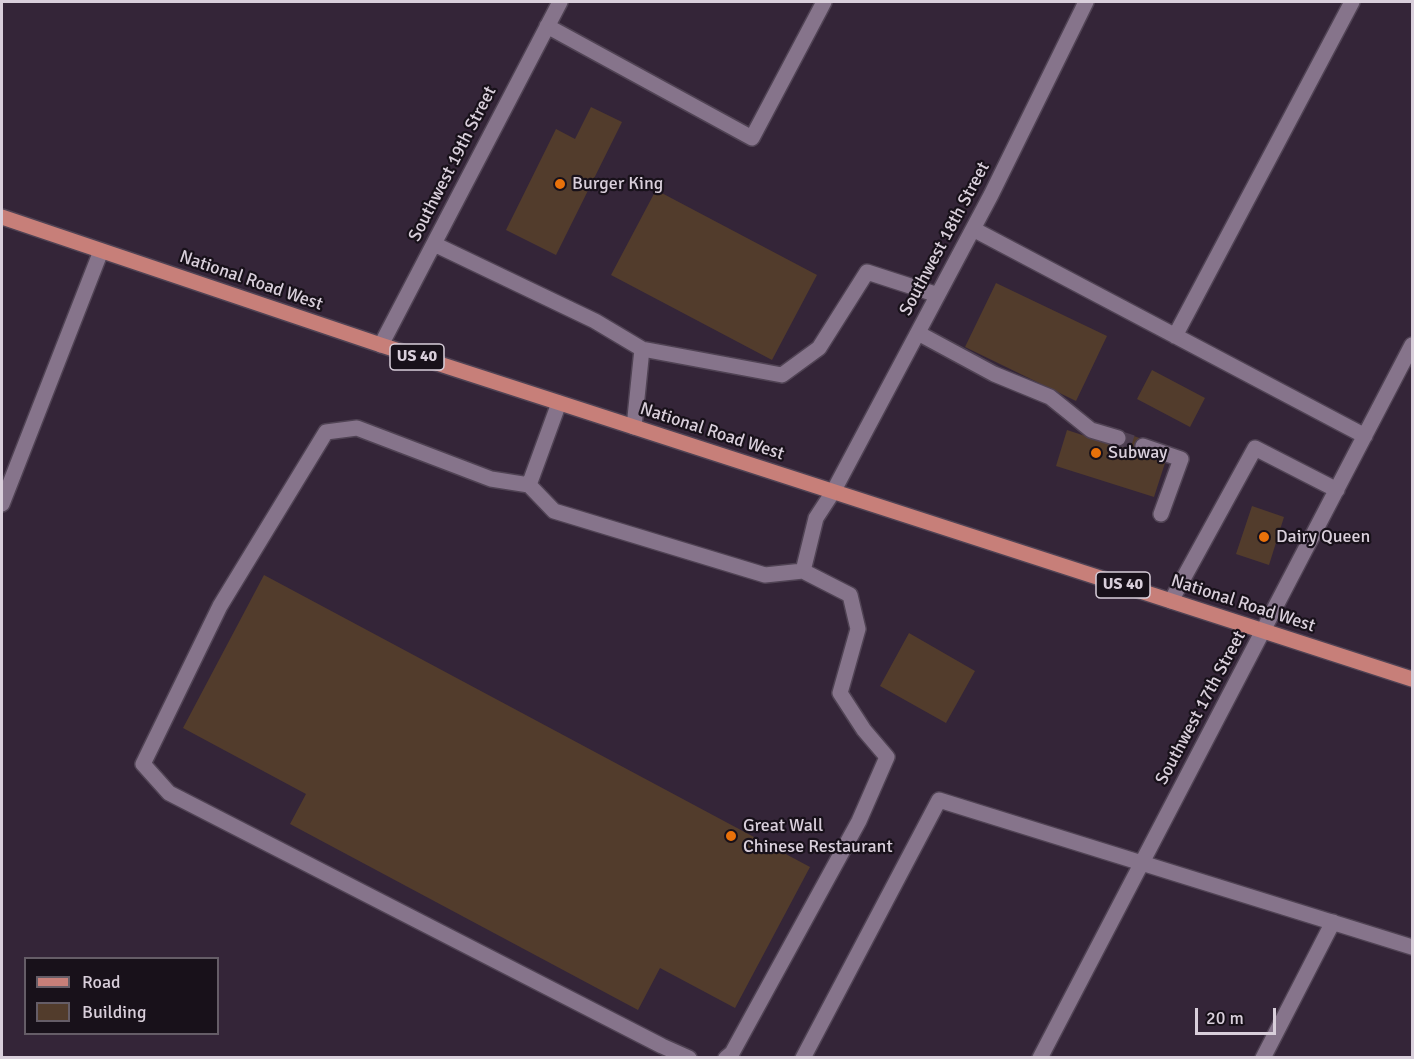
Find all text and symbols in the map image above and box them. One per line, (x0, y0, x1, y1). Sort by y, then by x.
street label: Southwest 19th Street (404, 83, 502, 245)
street label: Southwest 18th Street (895, 158, 995, 320)
place label: Burger King (572, 173, 663, 195)
marker: Burger King (553, 177, 567, 191)
street label: National Road West (176, 246, 326, 316)
road number: US 40 (390, 344, 444, 370)
street label: National Road West (637, 399, 787, 465)
place label: Subway (1108, 442, 1167, 464)
marker: Subway (1089, 446, 1103, 460)
place label: Dairy Queen (1276, 526, 1370, 548)
marker: Dairy Queen (1257, 530, 1271, 544)
street label: National Road West (1168, 571, 1318, 637)
road number: US 40 (1096, 572, 1150, 598)
street label: Southwest 17th Street (1151, 627, 1251, 789)
place label: Great Wall Chinese Restaurant (743, 815, 893, 858)
marker: Great Wall Chinese Restaurant (724, 829, 738, 843)
legend (24, 957, 219, 1035)
text: Road (82, 971, 121, 993)
scale bar (1198, 996, 1279, 1034)
text: Building (82, 1001, 146, 1023)
text: 20 m (1206, 1007, 1244, 1029)

